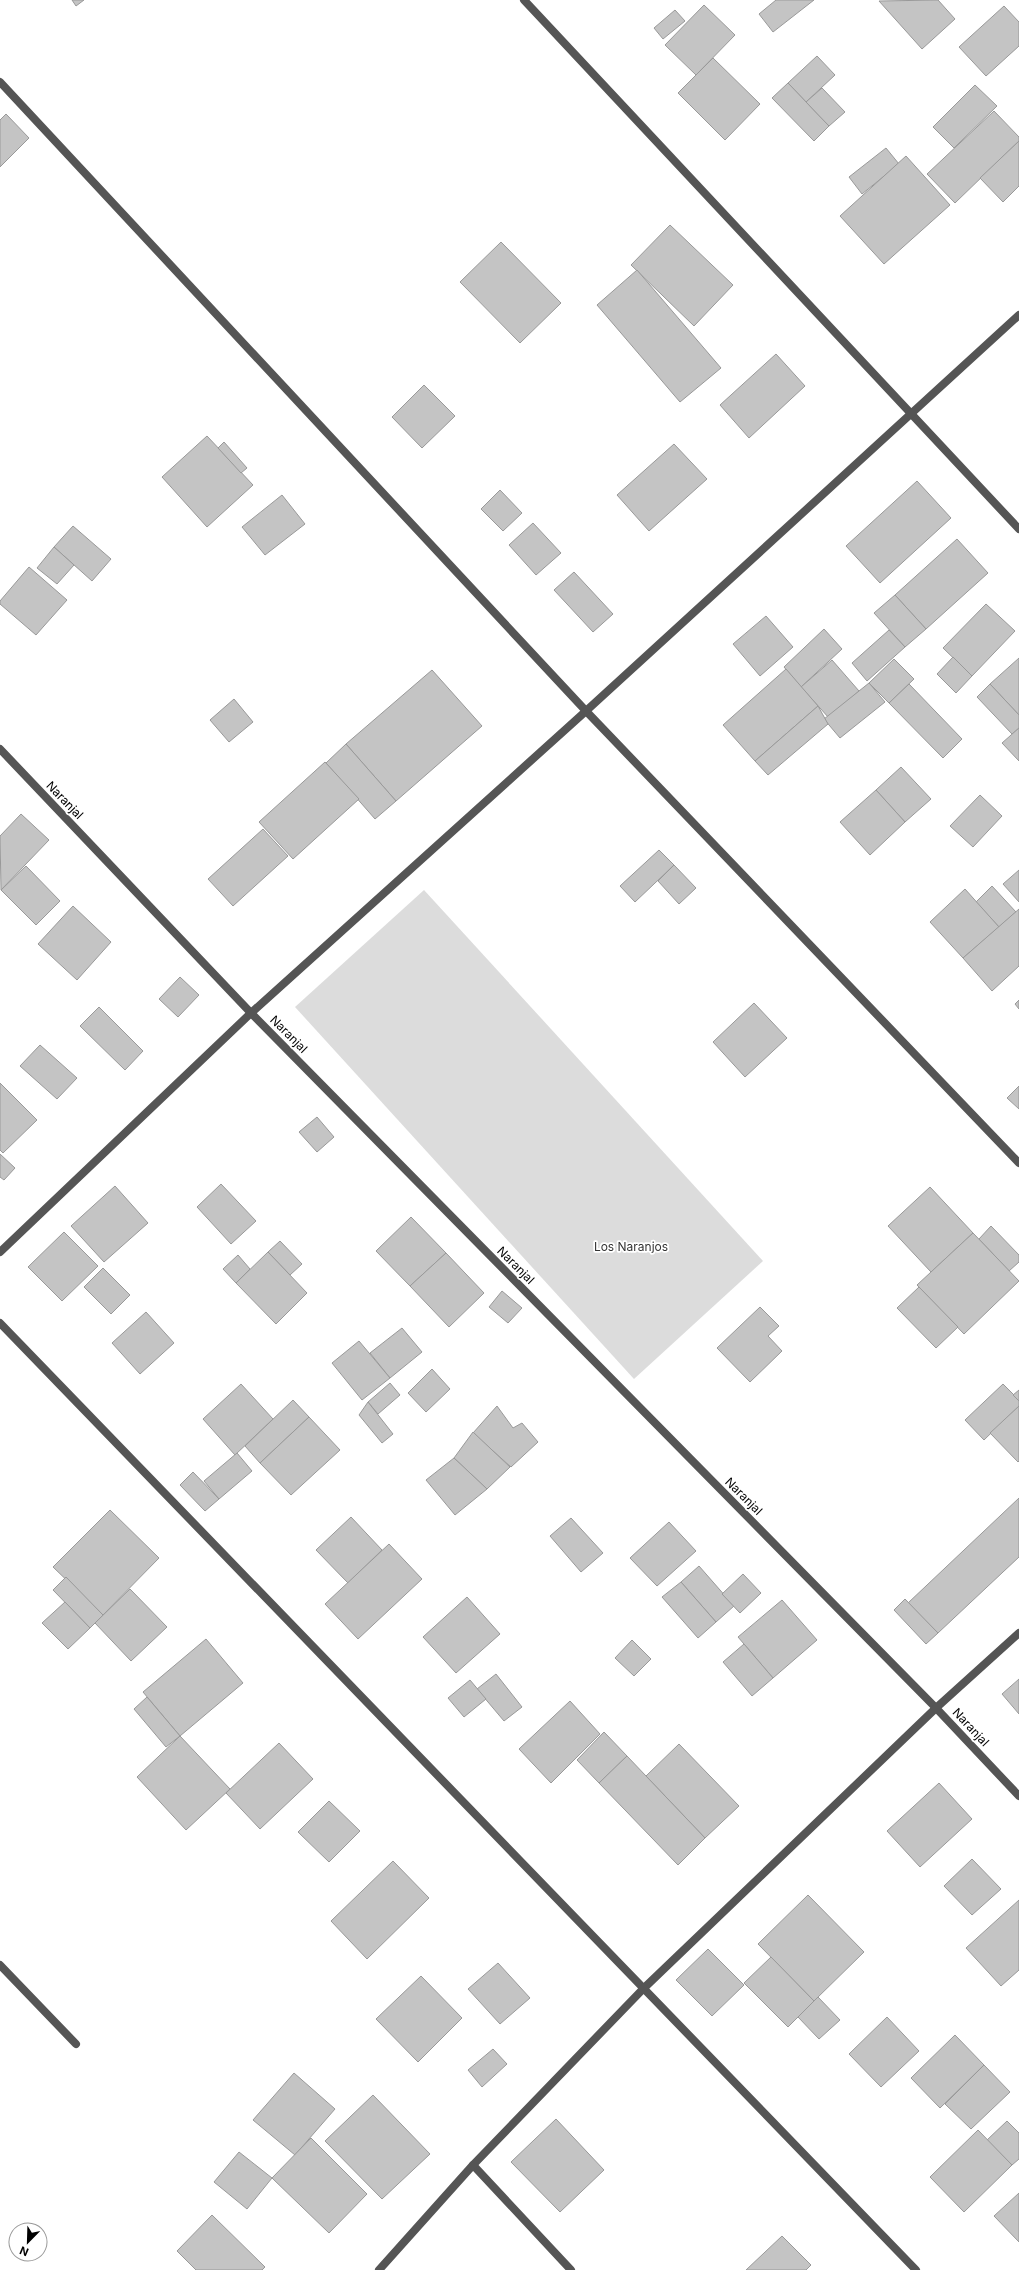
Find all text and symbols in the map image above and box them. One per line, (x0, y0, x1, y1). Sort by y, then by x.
street label: Naranjal (43, 778, 87, 822)
street label: Naranjal (267, 1012, 311, 1056)
park label: Los Naranjos (594, 1239, 668, 1254)
street label: Naranjal (494, 1243, 538, 1287)
street label: Naranjal (722, 1474, 766, 1518)
street label: Naranjal (950, 1705, 992, 1749)
north arrow (8, 2222, 48, 2262)
text: N (17, 2243, 31, 2259)

